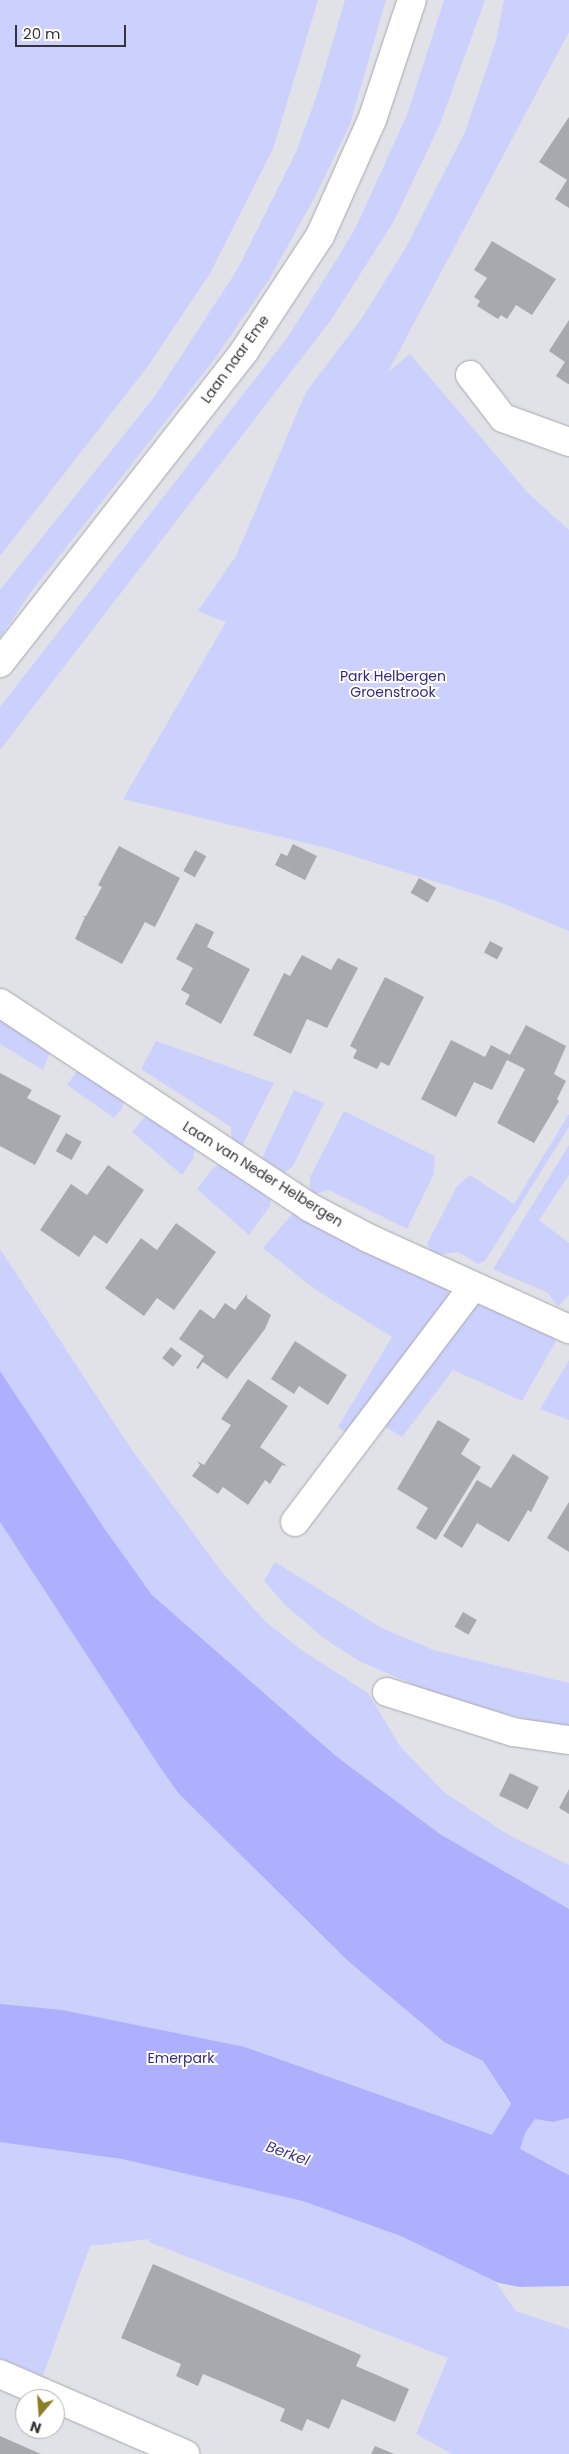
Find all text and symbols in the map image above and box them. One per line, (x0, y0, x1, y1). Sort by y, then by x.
scale bar (18, 15, 129, 47)
text: 20 m (23, 23, 61, 44)
street label: Laan naar Eme (197, 312, 273, 406)
park label: Park Helbergen Groenstrook (340, 668, 446, 700)
street label: Laan van Neder Helbergen (180, 1118, 346, 1230)
park label: Emerpark (148, 2050, 214, 2066)
water label: Berkel (264, 2137, 312, 2169)
north arrow (15, 2389, 65, 2439)
text: N (28, 2416, 44, 2438)

